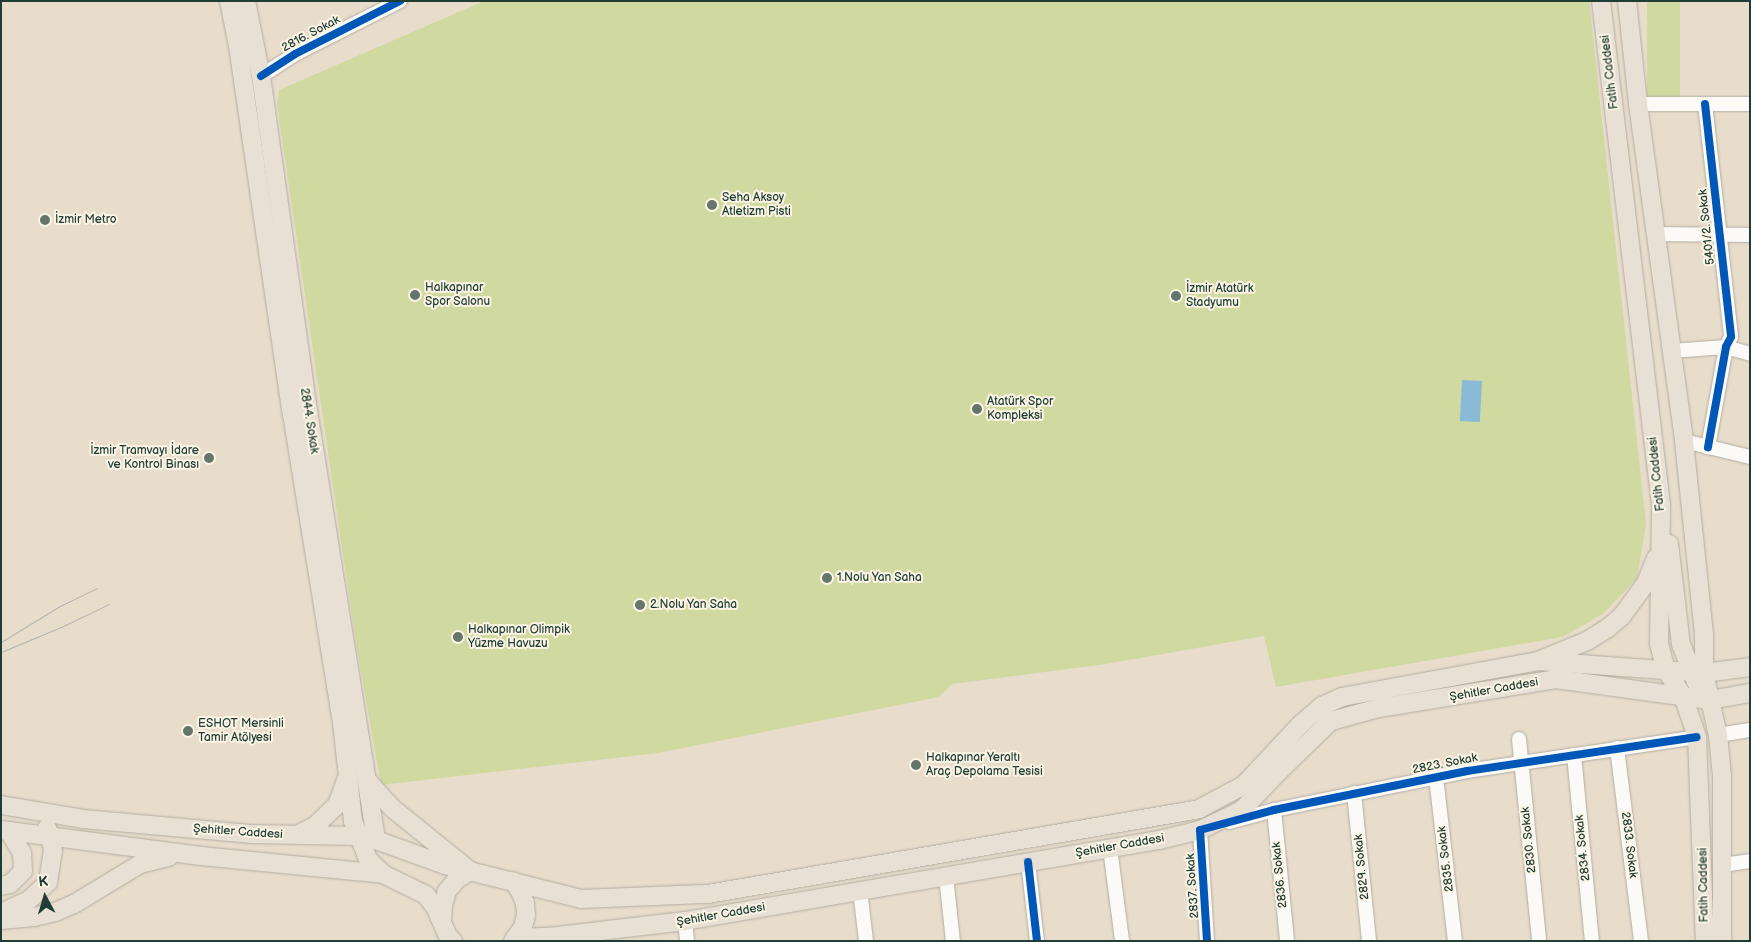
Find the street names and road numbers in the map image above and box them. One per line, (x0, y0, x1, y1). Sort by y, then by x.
street label: 2816. Sokak (279, 13, 343, 55)
street label: Fatih Caddesi (1598, 34, 1622, 110)
street label: 5401/2. Sokak (1696, 188, 1718, 266)
street label: 2844. Sokak (297, 387, 321, 455)
street label: Fatih Caddesi (1646, 436, 1668, 512)
street label: Şehitler Caddesi (1449, 675, 1539, 705)
street label: 2823. Sokak (1411, 751, 1479, 777)
street label: 2830. Sokak (1518, 806, 1540, 874)
street label: 2833. Sokak (1618, 811, 1640, 879)
street label: 2834. Sokak (1572, 814, 1594, 882)
street label: Şehitler Caddesi (193, 822, 283, 842)
street label: 2835. Sokak (1435, 825, 1457, 893)
street label: Şehitler Caddesi (1075, 831, 1165, 861)
street label: 2829. Sokak (1351, 833, 1373, 901)
street label: 2836. Sokak (1269, 841, 1291, 909)
street label: Fatih Caddesi (1696, 847, 1712, 923)
street label: 2837. Sokak (1184, 853, 1202, 919)
street label: Şehitler Caddesi (676, 900, 766, 930)

